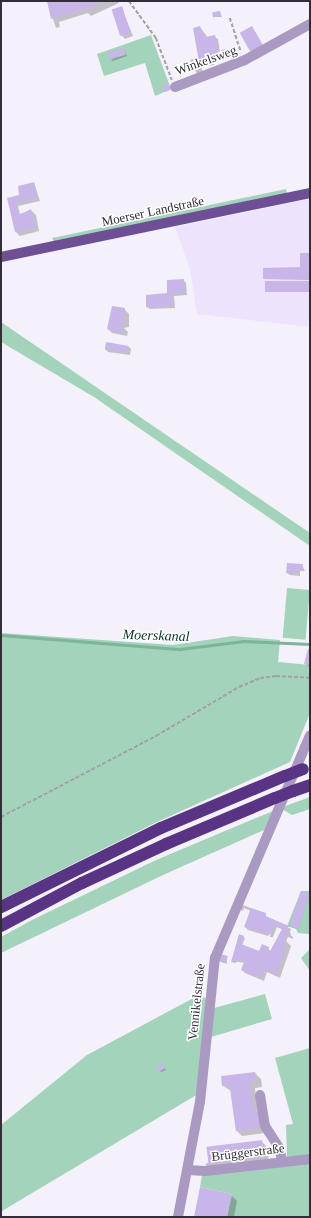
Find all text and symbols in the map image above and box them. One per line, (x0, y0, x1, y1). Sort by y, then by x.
street label: Winkelsweg (173, 43, 239, 79)
street label: Moerser Landstraße (100, 194, 206, 230)
water label: Moerskanal (122, 626, 190, 646)
street label: Vennikelstraße (185, 963, 209, 1041)
street label: Brüggerstraße (211, 1141, 285, 1165)

